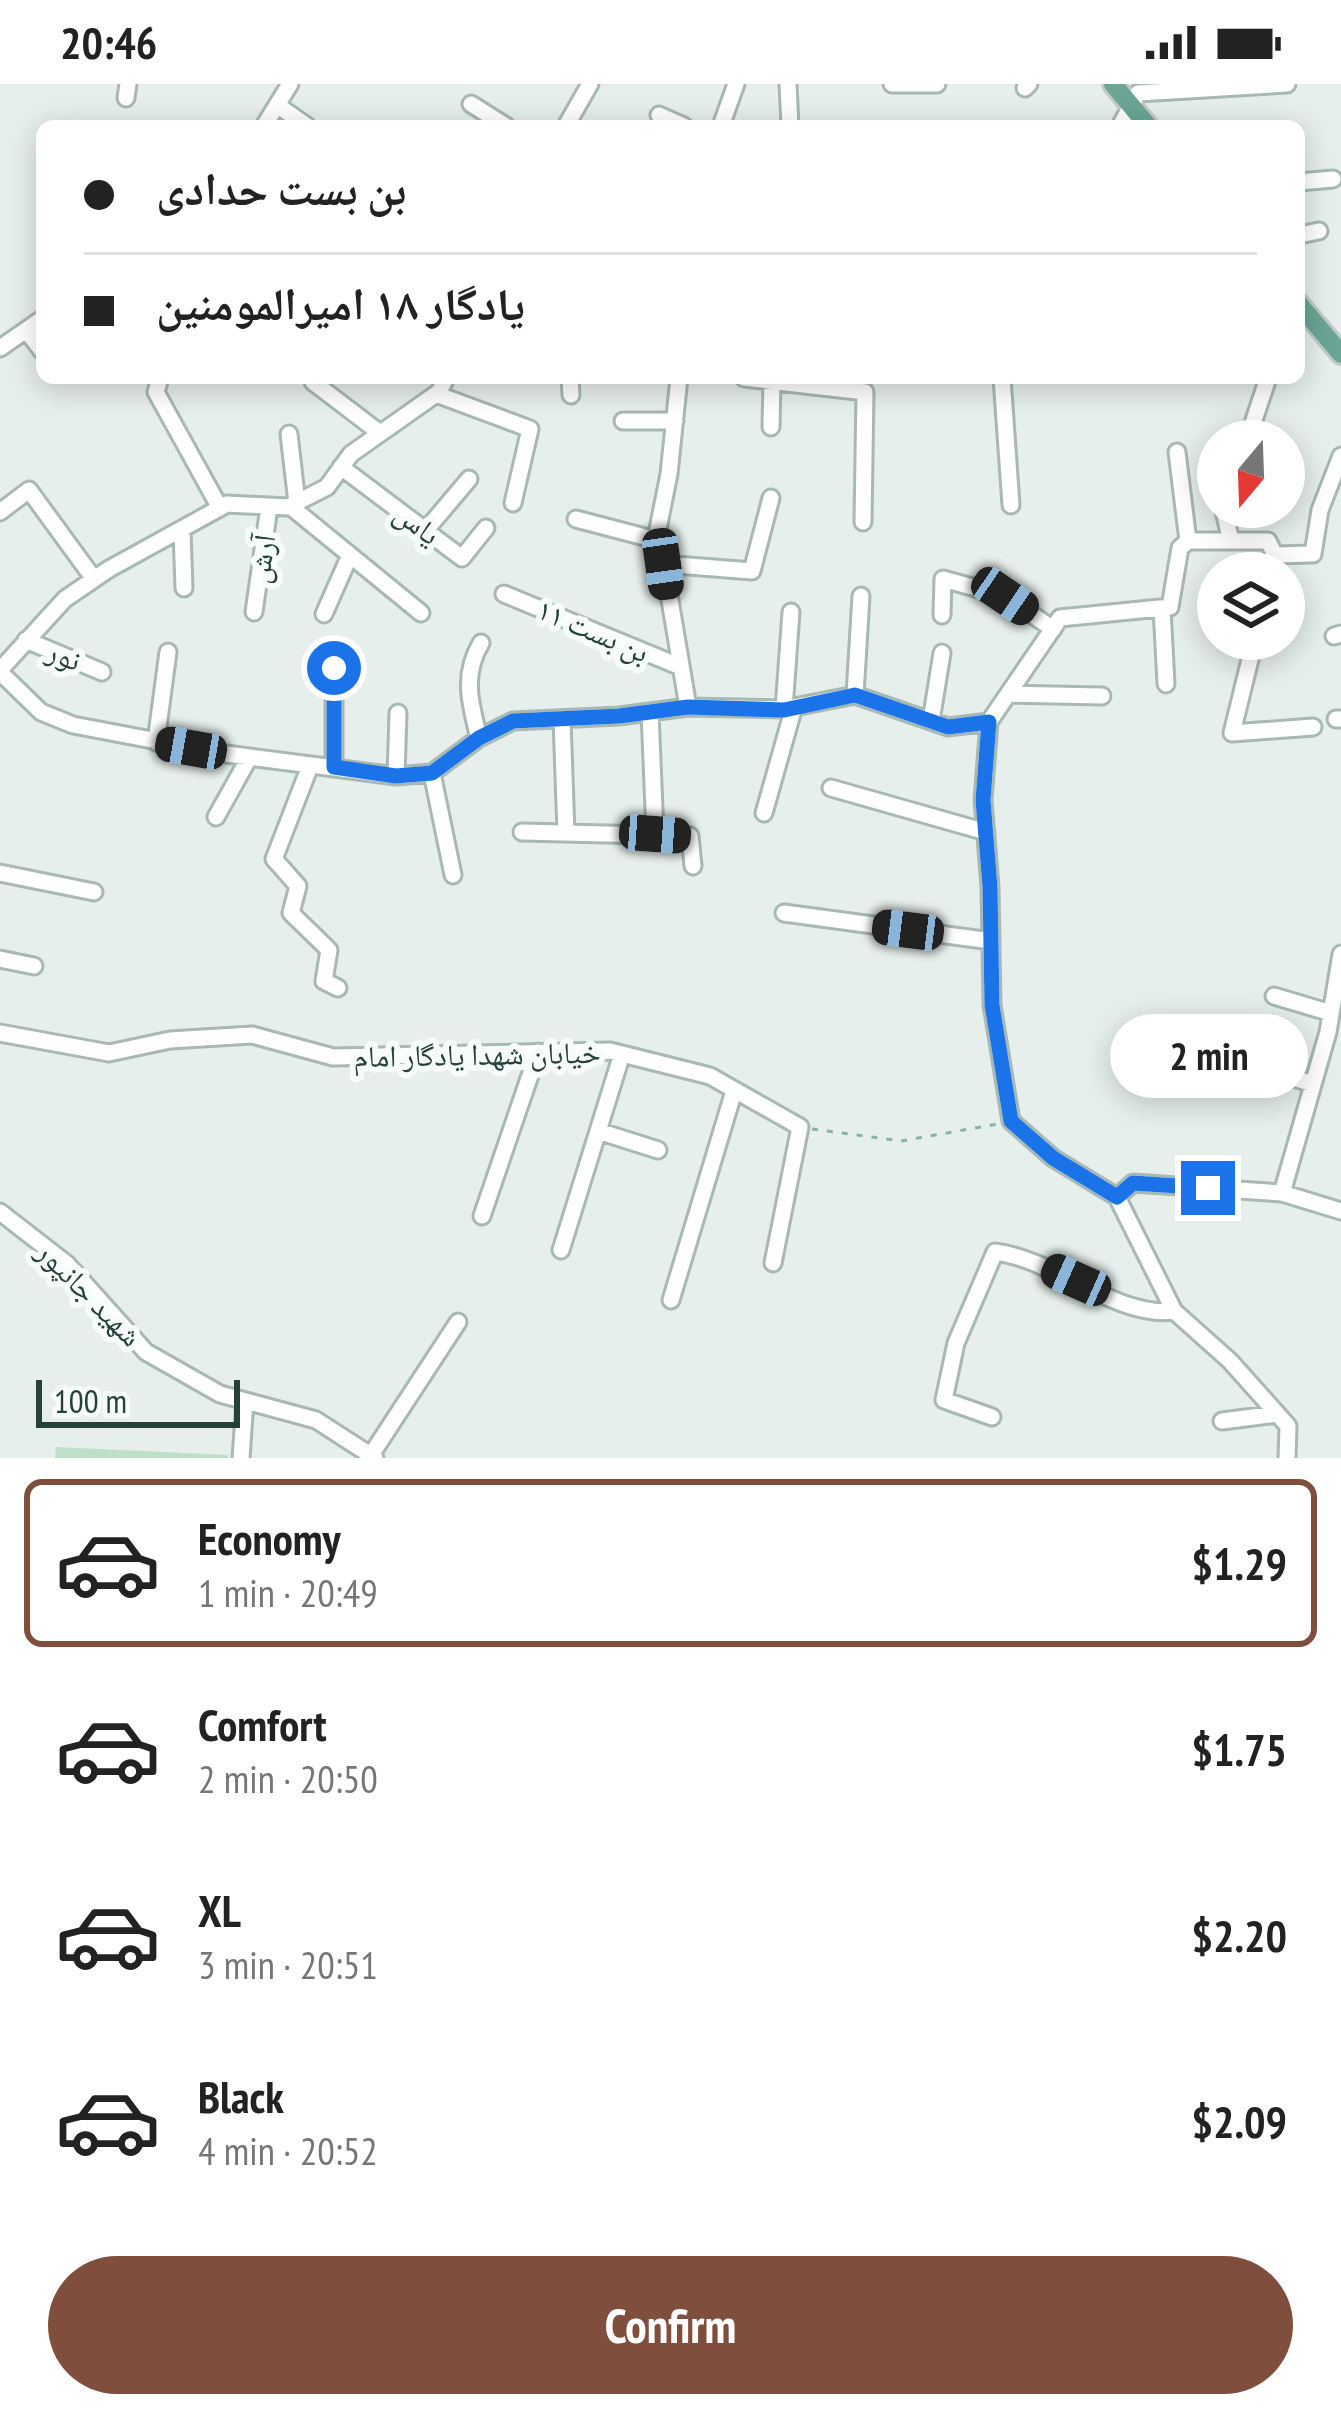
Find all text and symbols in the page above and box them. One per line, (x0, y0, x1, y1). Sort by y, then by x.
text: 20:46 (60, 13, 157, 71)
text: بن بست حدادی (156, 159, 406, 217)
text: یادگار ۱۸ امیرالمومنین (156, 274, 525, 332)
north arrow (1197, 420, 1305, 528)
map controls (1197, 420, 1305, 660)
street label: یاس (387, 493, 449, 553)
car (640, 526, 686, 602)
street label: آرش (238, 530, 283, 586)
button: layers (1197, 552, 1305, 660)
car (965, 561, 1045, 631)
street label: بن بست ۱۱ (532, 589, 656, 671)
street label: نور (41, 630, 88, 679)
route start (307, 641, 361, 695)
car (152, 724, 230, 772)
car (618, 814, 692, 854)
car (870, 908, 946, 952)
callout: 2 min (1109, 1014, 1307, 1098)
text: 2 min (1170, 1030, 1248, 1081)
street label: خیابان شهدا یادگار امام (353, 1032, 601, 1076)
route end (1181, 1161, 1235, 1215)
street label: شهید جانپور (28, 1231, 151, 1354)
car (1036, 1249, 1116, 1311)
scale bar (36, 1374, 240, 1427)
text: 100 m (54, 1379, 127, 1422)
icon: car (54, 1509, 162, 1617)
text: Economy (198, 1509, 341, 1567)
text: $1.29 (1191, 1534, 1287, 1592)
text: 1 min · 20:49 (198, 1567, 378, 1618)
icon: car (54, 1695, 162, 1803)
text: Comfort (198, 1695, 327, 1753)
text: $1.75 (1191, 1720, 1287, 1778)
text: 2 min · 20:50 (198, 1753, 378, 1804)
icon: car (54, 1881, 162, 1989)
text: XL (198, 1881, 241, 1939)
text: $2.20 (1191, 1906, 1287, 1964)
text: 3 min · 20:51 (198, 1939, 378, 1990)
icon: car (54, 2067, 162, 2175)
text: Black (198, 2067, 284, 2125)
text: $2.09 (1191, 2092, 1287, 2150)
text: 4 min · 20:52 (198, 2125, 378, 2176)
button: Confirm (48, 2256, 1293, 2394)

